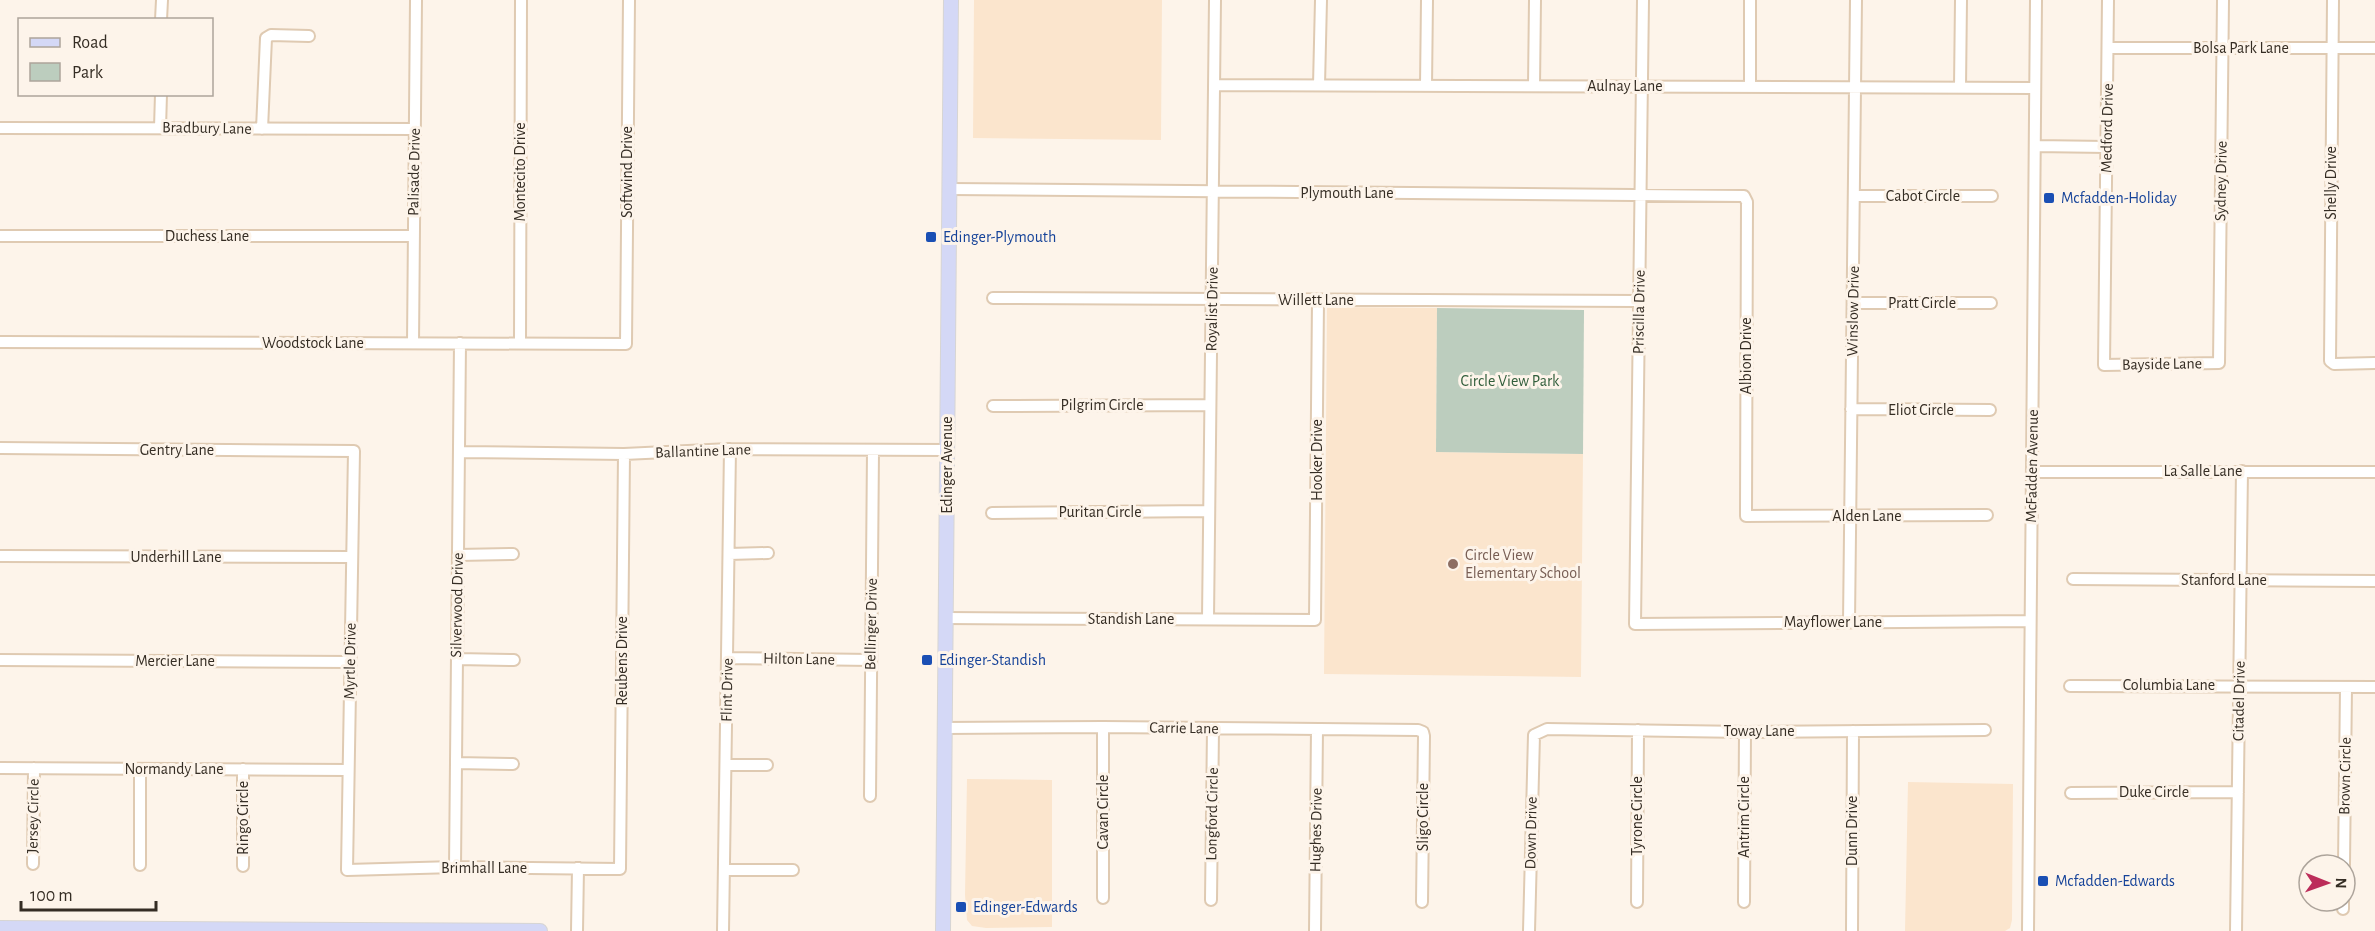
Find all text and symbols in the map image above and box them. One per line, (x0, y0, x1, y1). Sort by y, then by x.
legend (18, 18, 213, 96)
text: Road (72, 34, 108, 52)
street label: Bolsa Park Lane (2193, 40, 2289, 56)
text: Park (72, 64, 104, 82)
street label: Aulnay Lane (1587, 78, 1663, 95)
street label: Medford Drive (2098, 83, 2116, 173)
street label: Bradbury Lane (162, 119, 252, 138)
street label: Montecito Drive (512, 122, 528, 222)
street label: Softwind Drive (619, 126, 635, 218)
street label: Palisade Drive (405, 128, 423, 216)
street label: Sydney Drive (2212, 141, 2231, 221)
street label: Shelly Drive (2323, 146, 2340, 220)
street label: Plymouth Lane (1300, 185, 1394, 202)
street label: Cabot Circle (1886, 188, 1960, 204)
place label: Mcfadden-Holiday (2061, 190, 2177, 207)
marker: Mcfadden-Holiday (2042, 191, 2056, 205)
street label: Duchess Lane (165, 228, 249, 244)
place label: Edinger-Plymouth (943, 229, 1056, 246)
marker: Edinger-Plymouth (924, 230, 938, 244)
street label: Winslow Drive (1844, 266, 1862, 356)
street label: Royalist Drive (1203, 267, 1222, 351)
street label: Priscilla Drive (1630, 270, 1648, 354)
street label: Willett Lane (1278, 292, 1354, 308)
street label: Pratt Circle (1888, 295, 1956, 311)
street label: Albion Drive (1738, 317, 1754, 395)
street label: Woodstock Lane (262, 335, 364, 351)
street label: Bayside Lane (2122, 355, 2202, 374)
park label: Circle View Park (1461, 373, 1560, 389)
street label: Pilgrim Circle (1060, 397, 1144, 413)
street label: Eliot Circle (1888, 402, 1954, 418)
street label: McFadden Avenue (2023, 409, 2041, 523)
street label: Edinger Avenue (939, 416, 955, 514)
street label: Hooker Drive (1309, 419, 1325, 501)
street label: Ballantine Lane (655, 441, 751, 461)
street label: Gentry Lane (140, 442, 214, 459)
street label: La Salle Lane (2164, 463, 2242, 479)
street label: Puritan Circle (1058, 504, 1142, 520)
street label: Alden Lane (1832, 508, 1902, 524)
place label: Circle View Elementary School (1465, 547, 1581, 582)
street label: Underhill Lane (130, 549, 222, 565)
street label: Silverwood Drive (448, 552, 466, 658)
marker: Circle View Elementary School (1446, 557, 1460, 571)
street label: Stanford Lane (2181, 572, 2267, 588)
street label: Bellinger Drive (862, 578, 880, 670)
street label: Standish Lane (1088, 611, 1174, 627)
street label: Mayflower Lane (1784, 614, 1882, 631)
street label: Reubens Drive (614, 616, 630, 706)
street label: Myrtle Drive (341, 623, 360, 699)
street label: Hilton Lane (763, 650, 835, 668)
place label: Edinger-Standish (939, 652, 1046, 668)
street label: Mercier Lane (135, 653, 215, 669)
marker: Edinger-Standish (920, 653, 934, 667)
street label: Flint Drive (718, 658, 736, 722)
street label: Citadel Drive (2230, 661, 2248, 741)
street label: Columbia Lane (2123, 677, 2215, 693)
street label: Carrie Lane (1149, 719, 1219, 737)
street label: Toway Lane (1723, 723, 1795, 740)
street label: Brown Circle (2336, 737, 2354, 815)
street label: Normandy Lane (124, 761, 224, 778)
street label: Longford Circle (1203, 767, 1221, 861)
street label: Cavan Circle (1095, 775, 1111, 849)
street label: Tyrone Circle (1629, 776, 1646, 856)
street label: Antrim Circle (1736, 776, 1752, 858)
street label: Jersey Circle (24, 778, 43, 854)
street label: Ringo Circle (235, 781, 251, 855)
street label: Sligo Circle (1415, 783, 1431, 851)
street label: Duke Circle (2119, 784, 2189, 800)
street label: Hughes Drive (1307, 788, 1325, 872)
street label: Down Drive (1522, 796, 1540, 870)
street label: Dunn Drive (1844, 796, 1860, 866)
north arrow (2297, 853, 2357, 913)
street label: Brimhall Lane (441, 860, 527, 876)
place label: Mcfadden-Edwards (2055, 873, 2175, 889)
scale bar (21, 874, 156, 912)
marker: Mcfadden-Edwards (2036, 874, 2050, 888)
text: N (2333, 878, 2349, 889)
text: 100 m (30, 887, 73, 905)
place label: Edinger-Edwards (973, 899, 1078, 915)
marker: Edinger-Edwards (954, 900, 968, 914)

